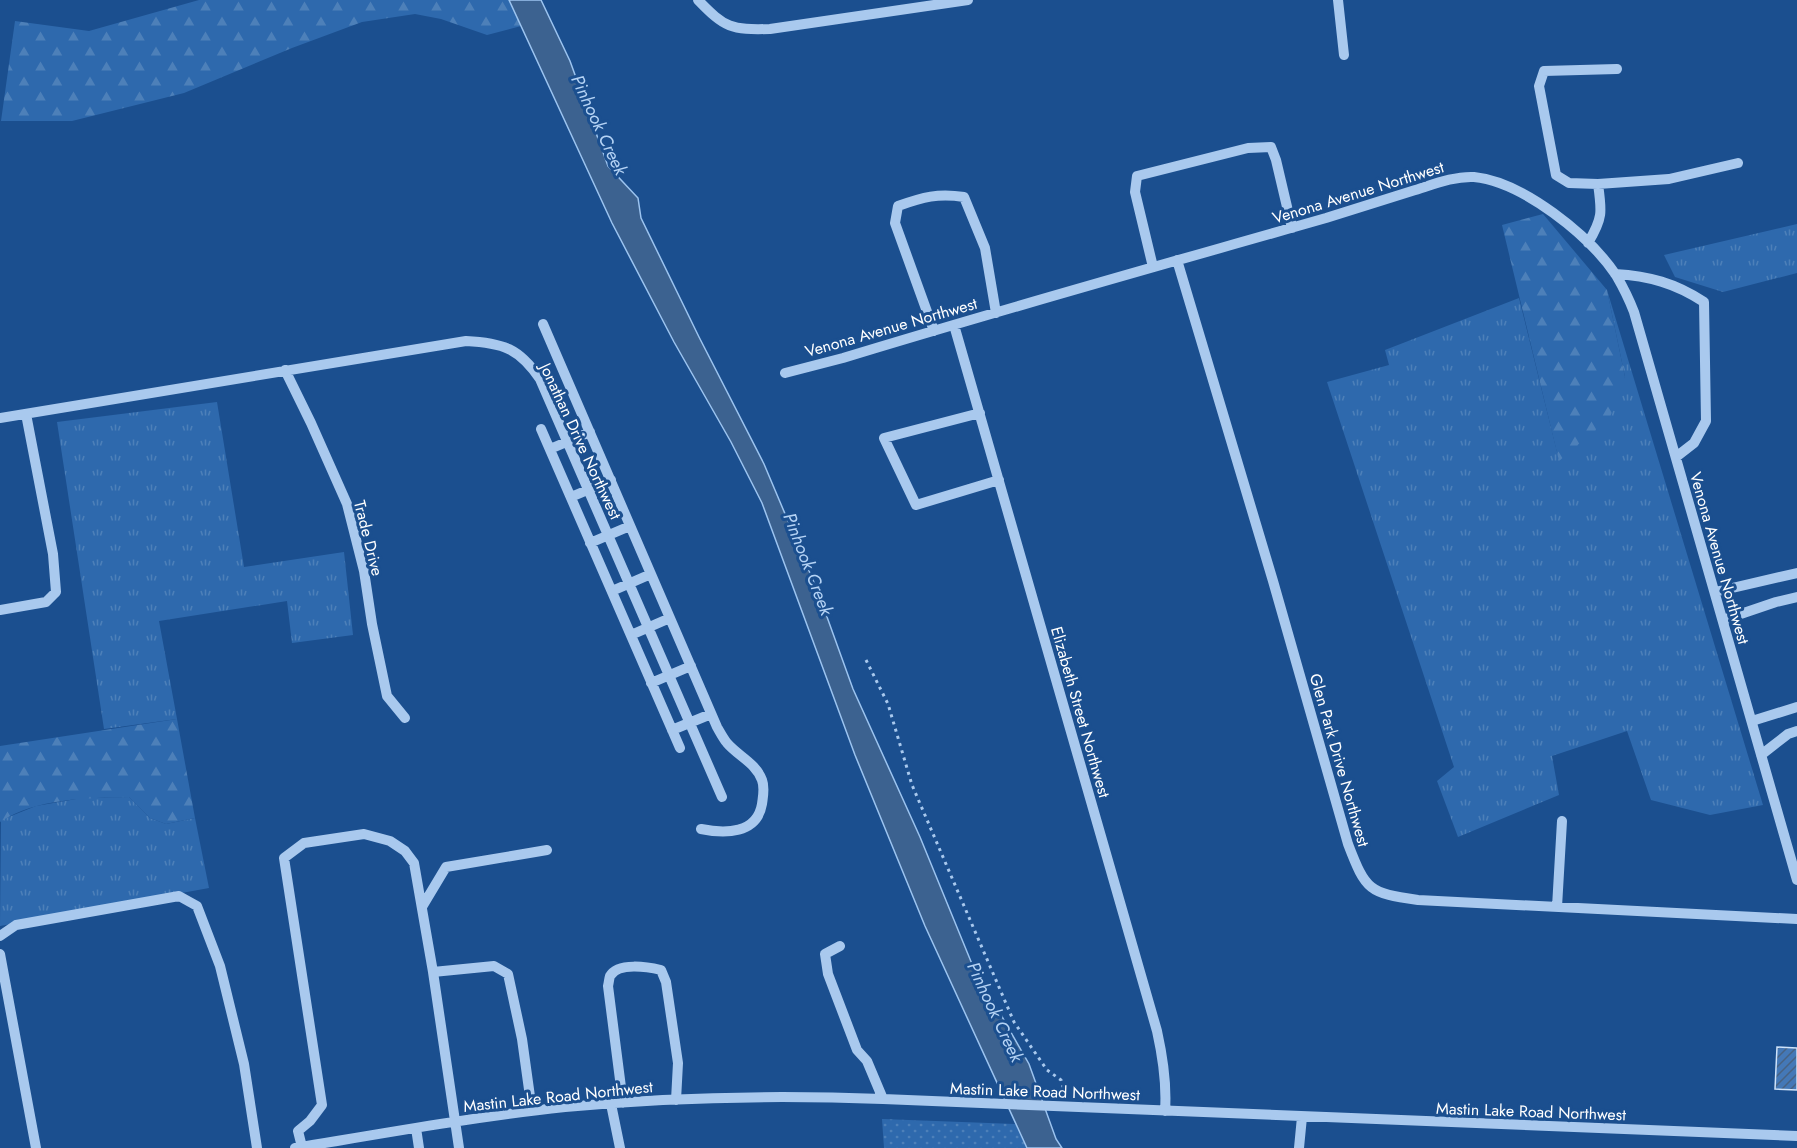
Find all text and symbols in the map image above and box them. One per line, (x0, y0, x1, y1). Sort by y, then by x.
water label: Pinhook Creek (564, 71, 634, 181)
street label: Venona Avenue Northwest (1270, 155, 1447, 230)
street label: Venona Avenue Northwest (802, 292, 980, 363)
street label: Jonathan Drive Northwest (533, 357, 627, 523)
street label: Venona Avenue Northwest (1684, 469, 1755, 647)
street label: Trade Drive (348, 498, 389, 578)
water label: Pinhook Creek (777, 509, 840, 620)
street label: Elizabeth Street Northwest (1045, 624, 1116, 801)
street label: Glen Park Drive Northwest (1304, 671, 1375, 850)
water label: Pinhook Creek (960, 958, 1030, 1068)
street label: Mastin Lake Road Northwest (462, 1075, 654, 1118)
street label: Mastin Lake Road Northwest (949, 1077, 1141, 1106)
street label: Mastin Lake Road Northwest (1435, 1097, 1627, 1126)

